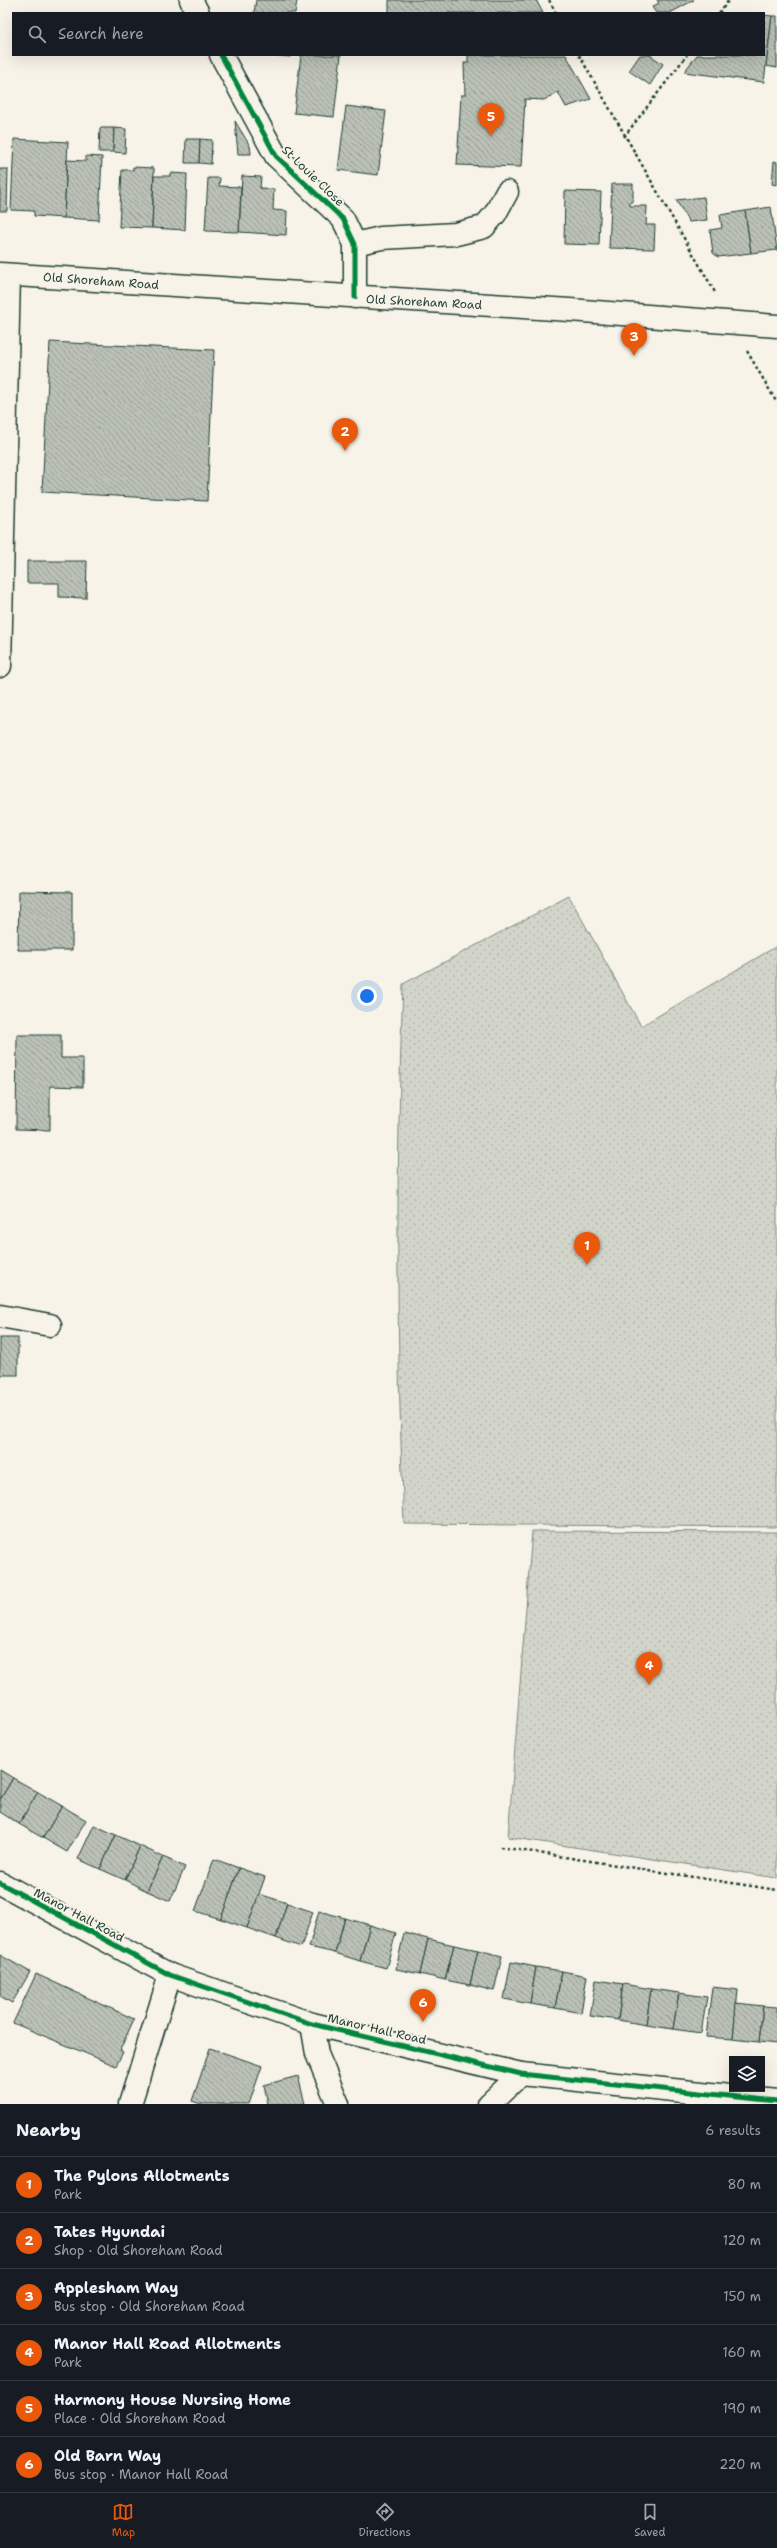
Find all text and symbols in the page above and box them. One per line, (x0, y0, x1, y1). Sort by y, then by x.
search box (12, 12, 765, 56)
icon: search (26, 23, 48, 45)
text: Search here (58, 24, 144, 44)
pin: 5 (478, 103, 504, 136)
street label: St Louie Close (278, 142, 348, 210)
street label: Old Shoreham Road (43, 269, 160, 293)
street label: Old Shoreham Road (366, 291, 483, 313)
pin: 3 (621, 323, 647, 356)
pin: 2 (332, 418, 358, 451)
your location (357, 986, 377, 1006)
pin: 1 (574, 1232, 600, 1265)
pin: 4 (636, 1652, 662, 1685)
street label: Manor Hall Road (31, 1884, 128, 1946)
pin: 6 (410, 1989, 436, 2022)
street label: Manor Hall Road (326, 2010, 428, 2048)
map controls (729, 2056, 765, 2092)
button: layers (729, 2056, 765, 2092)
text: Nearby (16, 2119, 81, 2141)
text: 6 results (705, 2122, 761, 2139)
text: The Pylons Allotments (54, 2166, 230, 2186)
text: 1 (26, 2176, 32, 2193)
text: 80 m (727, 2176, 761, 2193)
text: Park (54, 2186, 82, 2203)
text: Tates Hyundai (54, 2222, 165, 2242)
text: 2 (24, 2232, 34, 2249)
text: 120 m (723, 2232, 761, 2249)
text: Shop · Old Shoreham Road (54, 2242, 223, 2259)
text: Applesham Way (54, 2278, 178, 2298)
text: 3 (24, 2288, 34, 2305)
text: 150 m (723, 2288, 761, 2305)
text: Bus stop · Old Shoreham Road (54, 2298, 245, 2315)
text: Manor Hall Road Allotments (54, 2334, 281, 2354)
text: 4 (24, 2344, 34, 2361)
text: 160 m (723, 2344, 761, 2361)
text: Park (54, 2354, 82, 2371)
text: Harmony House Nursing Home (54, 2390, 291, 2410)
text: 5 (25, 2400, 33, 2417)
text: 190 m (722, 2400, 761, 2417)
text: Place · Old Shoreham Road (54, 2410, 225, 2427)
text: Old Barn Way (54, 2446, 161, 2466)
text: 6 (24, 2456, 34, 2473)
text: 220 m (719, 2456, 761, 2473)
text: Bus stop · Manor Hall Road (54, 2466, 228, 2483)
tab: Map (112, 2501, 135, 2540)
tab: Directions (358, 2501, 411, 2540)
tab: Saved (634, 2501, 665, 2540)

